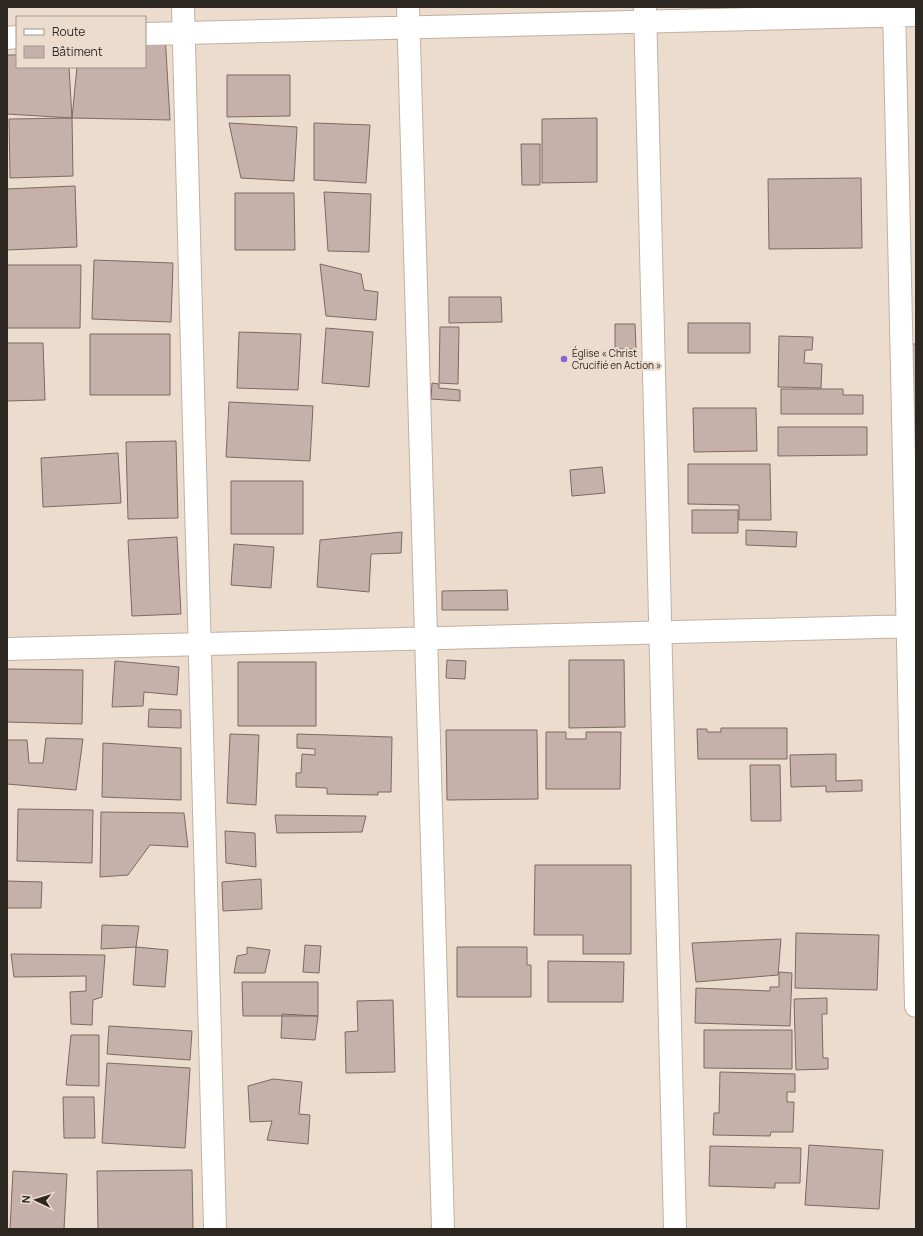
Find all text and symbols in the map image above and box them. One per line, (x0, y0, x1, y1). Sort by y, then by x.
legend (16, 16, 146, 68)
text: Route (52, 23, 85, 40)
text: Bâtiment (52, 43, 103, 60)
place label: Église « Christ Crucifié en Action » (572, 346, 661, 372)
marker: Église « Christ Crucifié en Action » (559, 354, 569, 364)
north arrow (16, 1180, 56, 1220)
text: N (18, 1195, 33, 1204)

